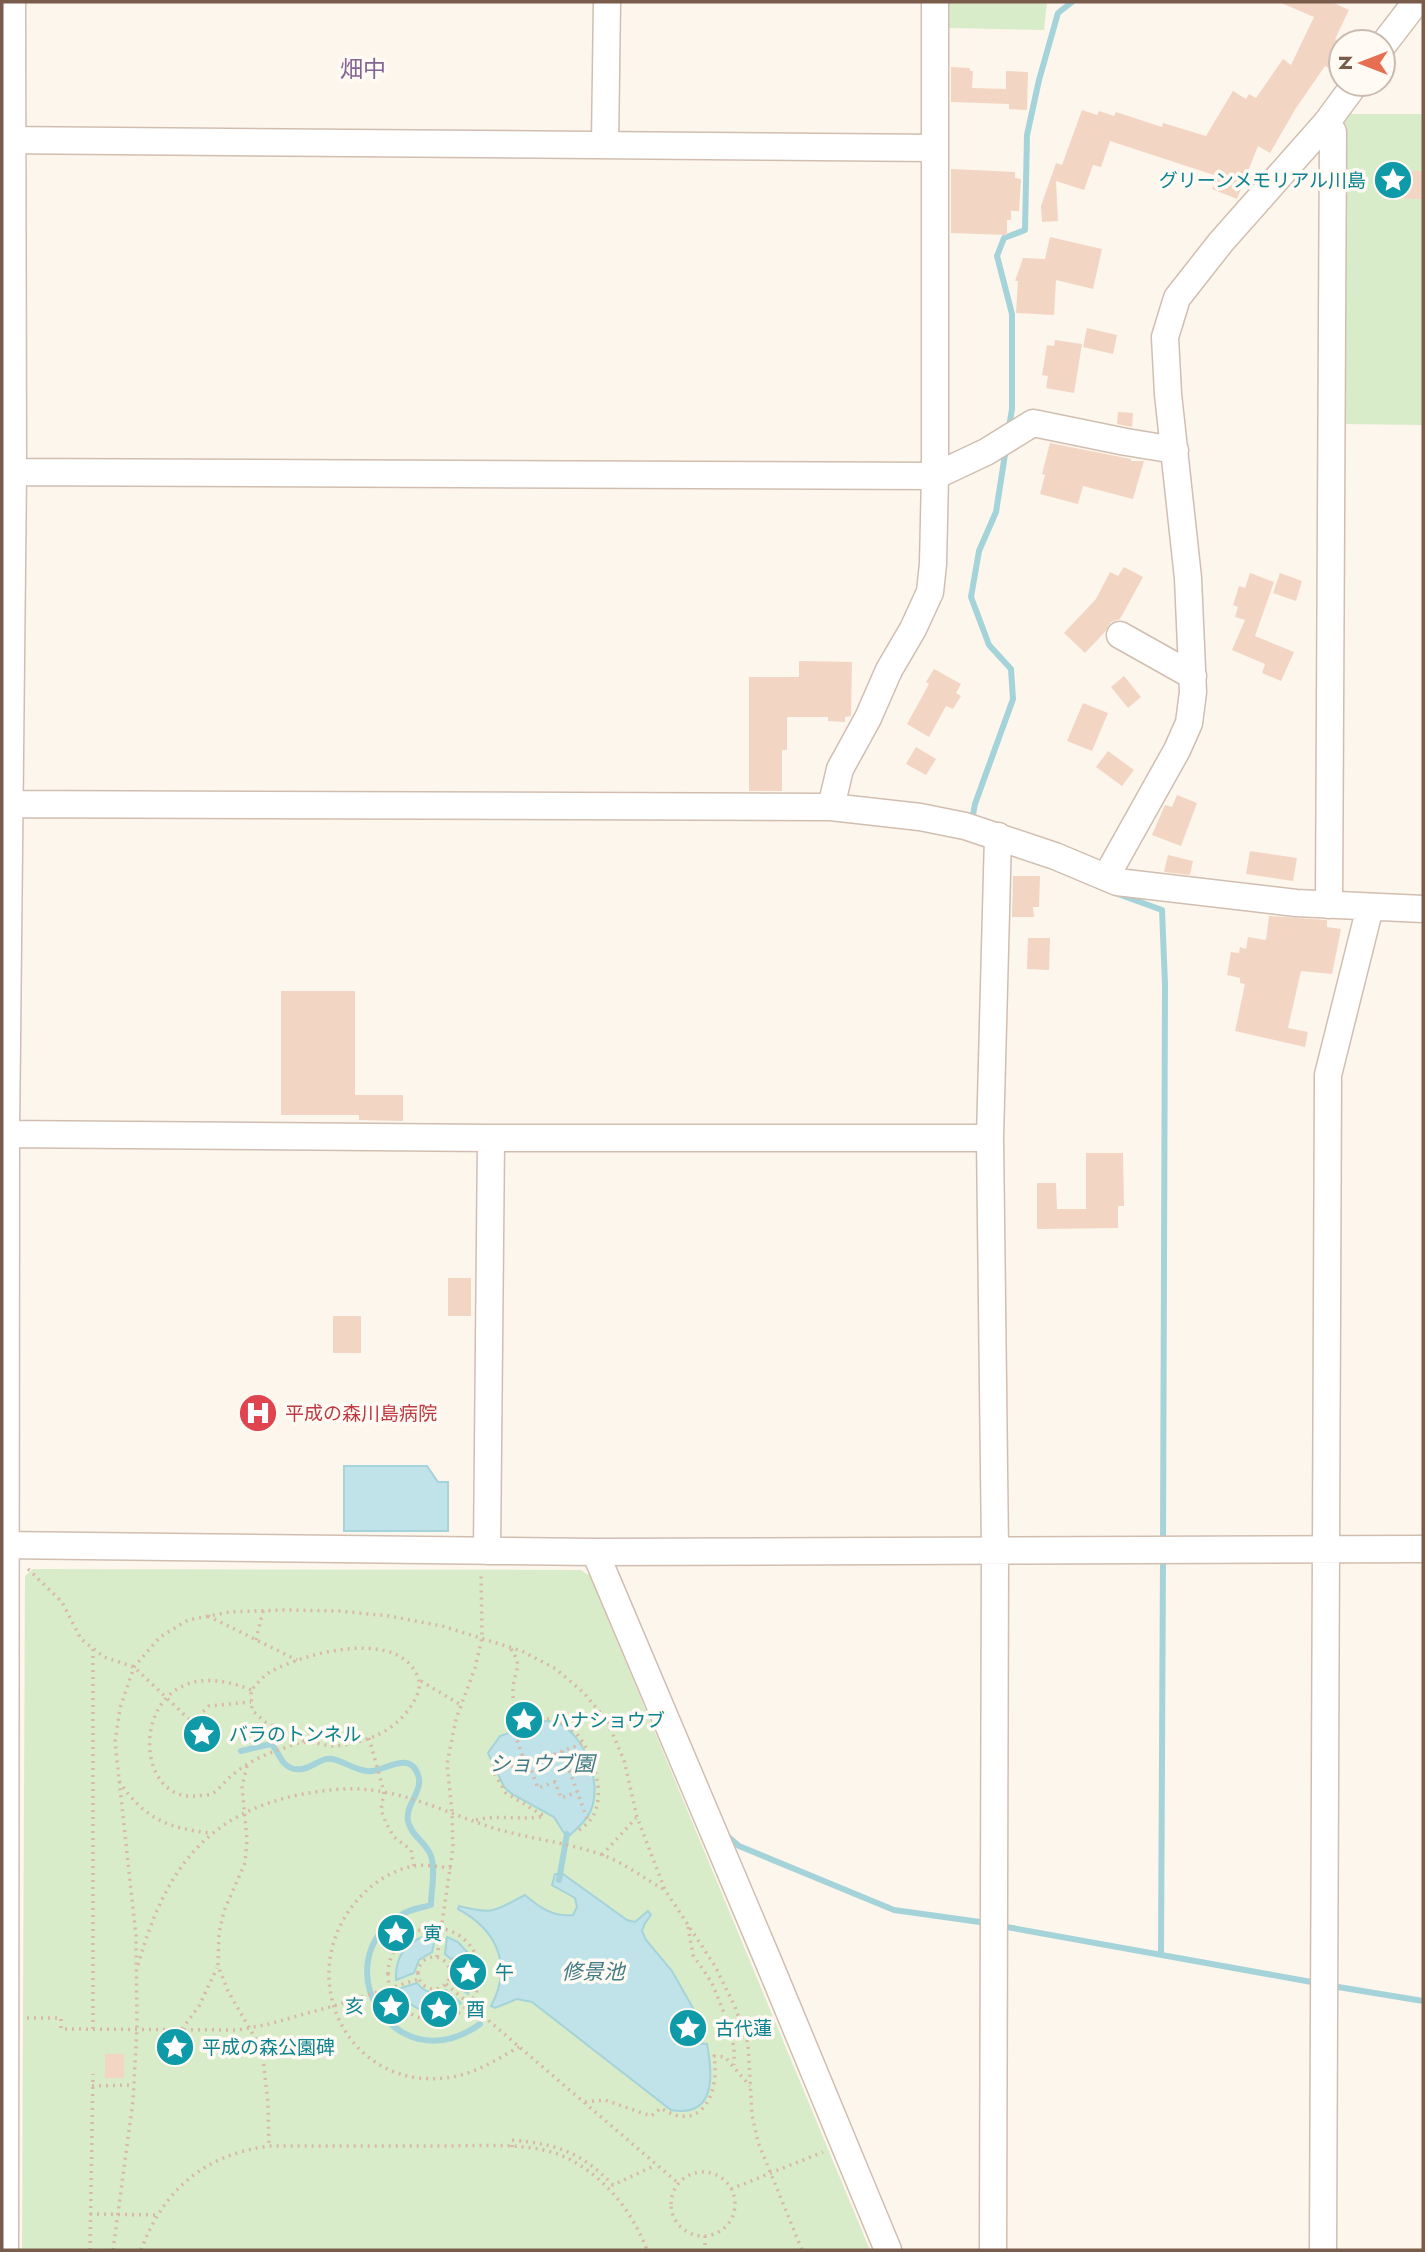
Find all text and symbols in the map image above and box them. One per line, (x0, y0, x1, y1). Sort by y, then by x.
north arrow (1327, 28, 1397, 98)
district label: 畑中 (340, 52, 386, 86)
text: N (1332, 55, 1359, 71)
place icon: グリーンメモリアル川島 (1372, 159, 1414, 201)
place label: グリーンメモリアル川島 (1159, 167, 1366, 194)
hospital icon: 平成の森川島病院 (237, 1392, 279, 1434)
place label: 平成の森川島病院 (285, 1400, 437, 1427)
place icon: ハナショウブ (503, 1699, 545, 1741)
place label: ハナショウブ (551, 1707, 665, 1734)
place icon: バラのトンネル (181, 1713, 223, 1755)
place label: バラのトンネル (229, 1721, 362, 1748)
water label: ショウブ園 (490, 1749, 597, 1779)
place icon: 寅 (375, 1912, 417, 1954)
place label: 寅 (423, 1920, 442, 1947)
place icon: 午 (447, 1951, 489, 1993)
water label: 修景池 (562, 1957, 626, 1987)
place label: 午 (495, 1959, 514, 1986)
place icon: 亥 (370, 1985, 412, 2027)
place icon: 酉 (418, 1988, 460, 2030)
place label: 亥 (345, 1993, 364, 2020)
place label: 酉 (466, 1996, 485, 2023)
place icon: 古代蓮 (667, 2007, 709, 2049)
place label: 古代蓮 (715, 2015, 772, 2042)
place icon: 平成の森公園碑 (154, 2026, 196, 2068)
place label: 平成の森公園碑 (202, 2034, 335, 2061)

